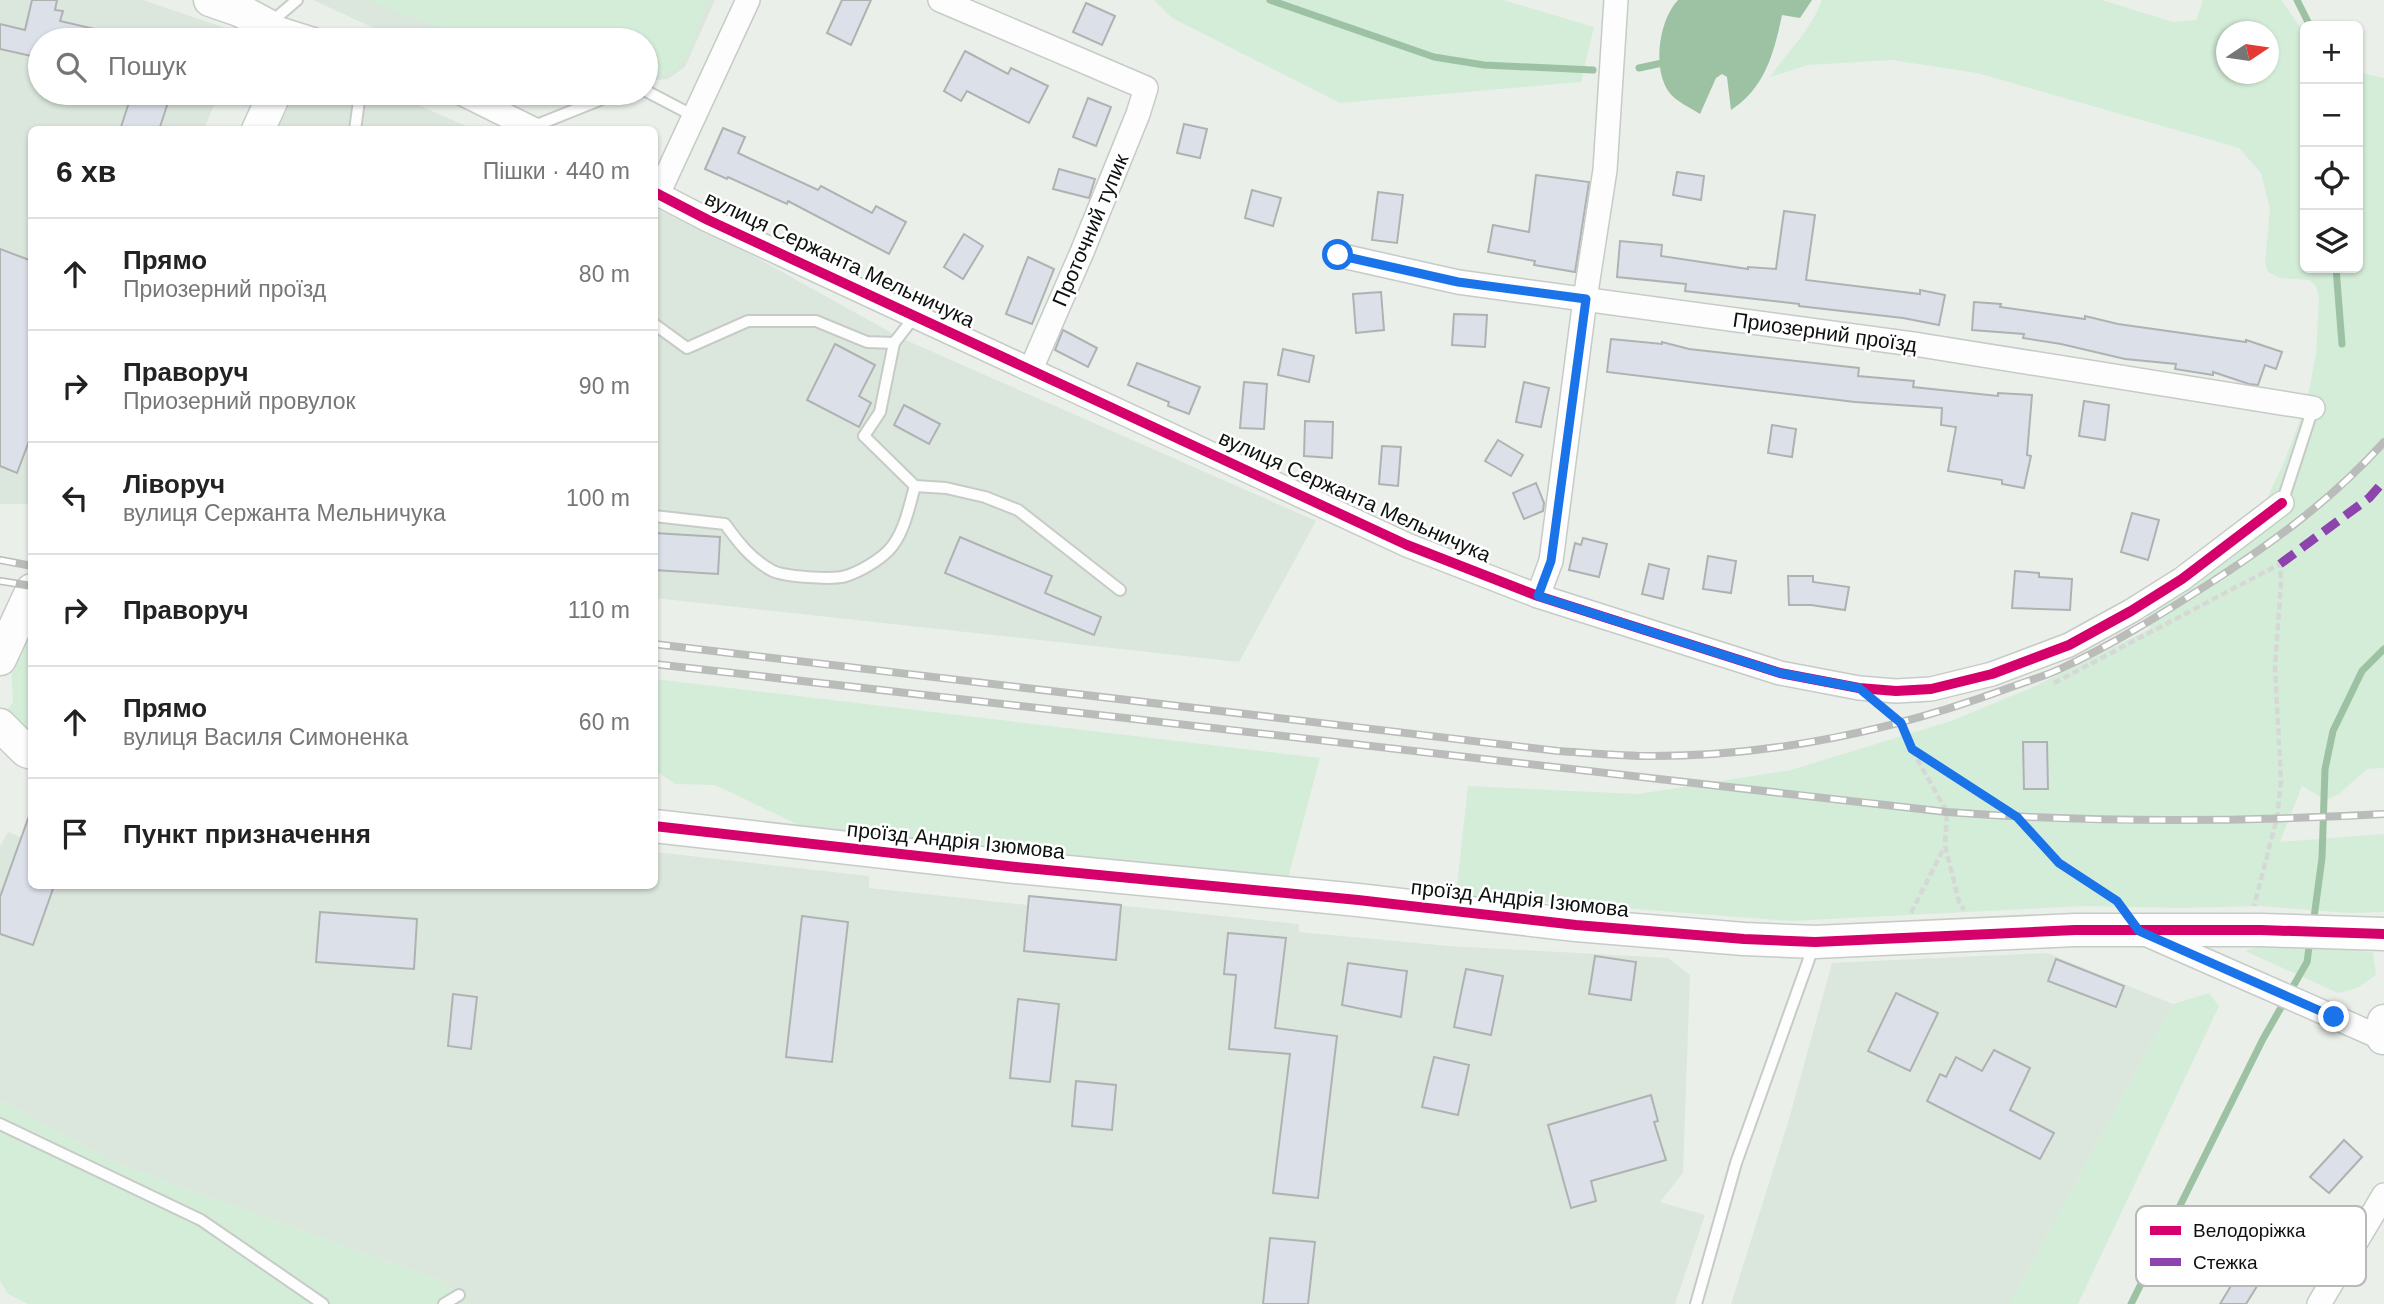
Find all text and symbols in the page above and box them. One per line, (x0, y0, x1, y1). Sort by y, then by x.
north arrow (2216, 21, 2279, 84)
map controls (2300, 21, 2363, 273)
button: + (2300, 21, 2363, 84)
search box (28, 28, 658, 105)
icon: search (52, 48, 90, 86)
text: Пошук (108, 51, 186, 81)
button: − (2300, 84, 2363, 147)
button: locate (2300, 147, 2363, 210)
street label: Проточний тупик (1048, 150, 1133, 310)
text: 6 хв (56, 155, 116, 188)
text: Пішки · 440 m (483, 158, 630, 184)
street label: вулиця Сержанта Мельничука (702, 186, 979, 332)
button: layers (2300, 210, 2363, 273)
route start (1322, 239, 1353, 270)
text: Прямо (123, 245, 207, 275)
icon: ahead (56, 255, 94, 293)
text: 80 m (579, 261, 630, 287)
text: Приозерний проїзд (123, 276, 326, 302)
street label: Приозерний проїзд (1732, 308, 1918, 356)
text: Праворуч (123, 357, 249, 387)
icon: right (56, 367, 94, 405)
text: 90 m (579, 373, 630, 399)
text: Приозерний провулок (123, 388, 356, 414)
street label: вулиця Сержанта Мельничука (1216, 426, 1495, 567)
text: Ліворуч (123, 469, 225, 499)
icon: left (56, 479, 94, 517)
text: 100 m (566, 485, 630, 511)
text: вулиця Сержанта Мельничука (123, 500, 446, 526)
icon: right (56, 591, 94, 629)
text: Праворуч (123, 595, 249, 625)
text: 110 m (568, 597, 630, 623)
text: Прямо (123, 693, 207, 723)
icon: ahead (56, 703, 94, 741)
text: 60 m (579, 709, 630, 735)
text: вулиця Василя Симоненка (123, 724, 408, 750)
icon: arrive (56, 815, 94, 853)
street label: проїзд Андрія Ізюмова (846, 817, 1066, 863)
text: Пункт призначення (123, 819, 371, 849)
street label: проїзд Андрія Ізюмова (1410, 875, 1630, 921)
route end (2318, 1001, 2349, 1032)
legend (2136, 1206, 2366, 1286)
text: Велодоріжка (2193, 1220, 2306, 1241)
text: Стежка (2193, 1252, 2258, 1273)

